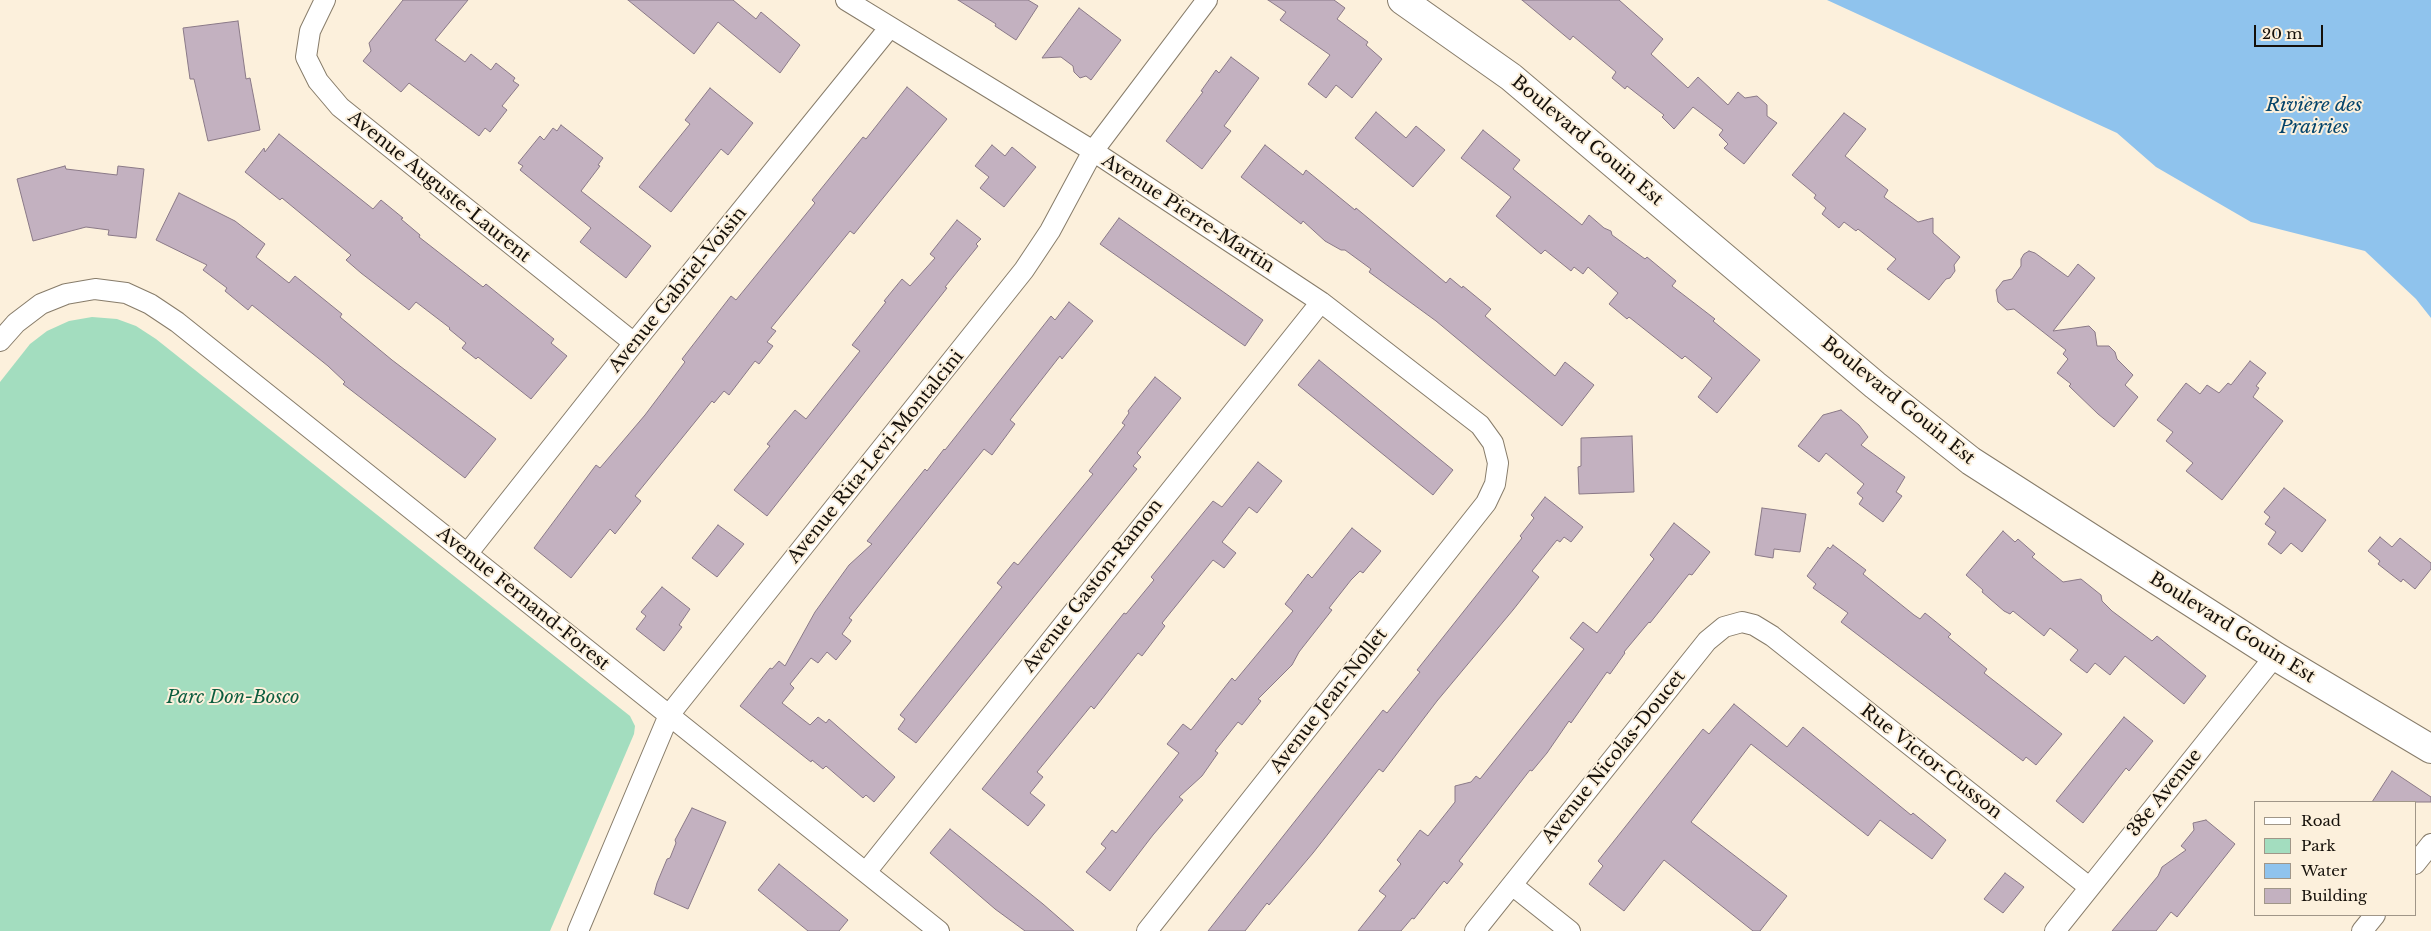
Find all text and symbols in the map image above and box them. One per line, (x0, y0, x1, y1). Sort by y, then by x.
scale bar (2256, 15, 2325, 47)
text: 20 m (2262, 24, 2302, 43)
street label: Boulevard Gouin Est (1507, 71, 1667, 211)
water label: Rivière des Prairies (2266, 95, 2362, 139)
street label: Avenue Auguste-Laurent (343, 107, 535, 267)
street label: Avenue Pierre-Martin (1098, 150, 1278, 278)
street label: Avenue Gabriel-Voisin (605, 203, 751, 377)
street label: Boulevard Gouin Est (1817, 332, 1979, 470)
street label: Avenue Rita-Levi-Montalcini (783, 346, 969, 568)
street label: Avenue Gaston-Ramon (1019, 495, 1167, 677)
street label: Avenue Fernand-Forest (432, 523, 614, 675)
street label: Boulevard Gouin Est (2145, 568, 2319, 688)
street label: Avenue Jean-Nollet (1266, 624, 1392, 778)
street label: Avenue Nicolas-Doucet (1538, 666, 1690, 848)
park label: Parc Don-Bosco (167, 687, 299, 709)
street label: Rue Victor-Cusson (1856, 700, 2006, 824)
street label: 38e Avenue (2123, 745, 2207, 841)
legend (2254, 801, 2416, 916)
text: Road (2301, 811, 2341, 830)
text: Park (2301, 836, 2336, 855)
text: Water (2301, 861, 2347, 880)
text: Building (2301, 886, 2367, 905)

